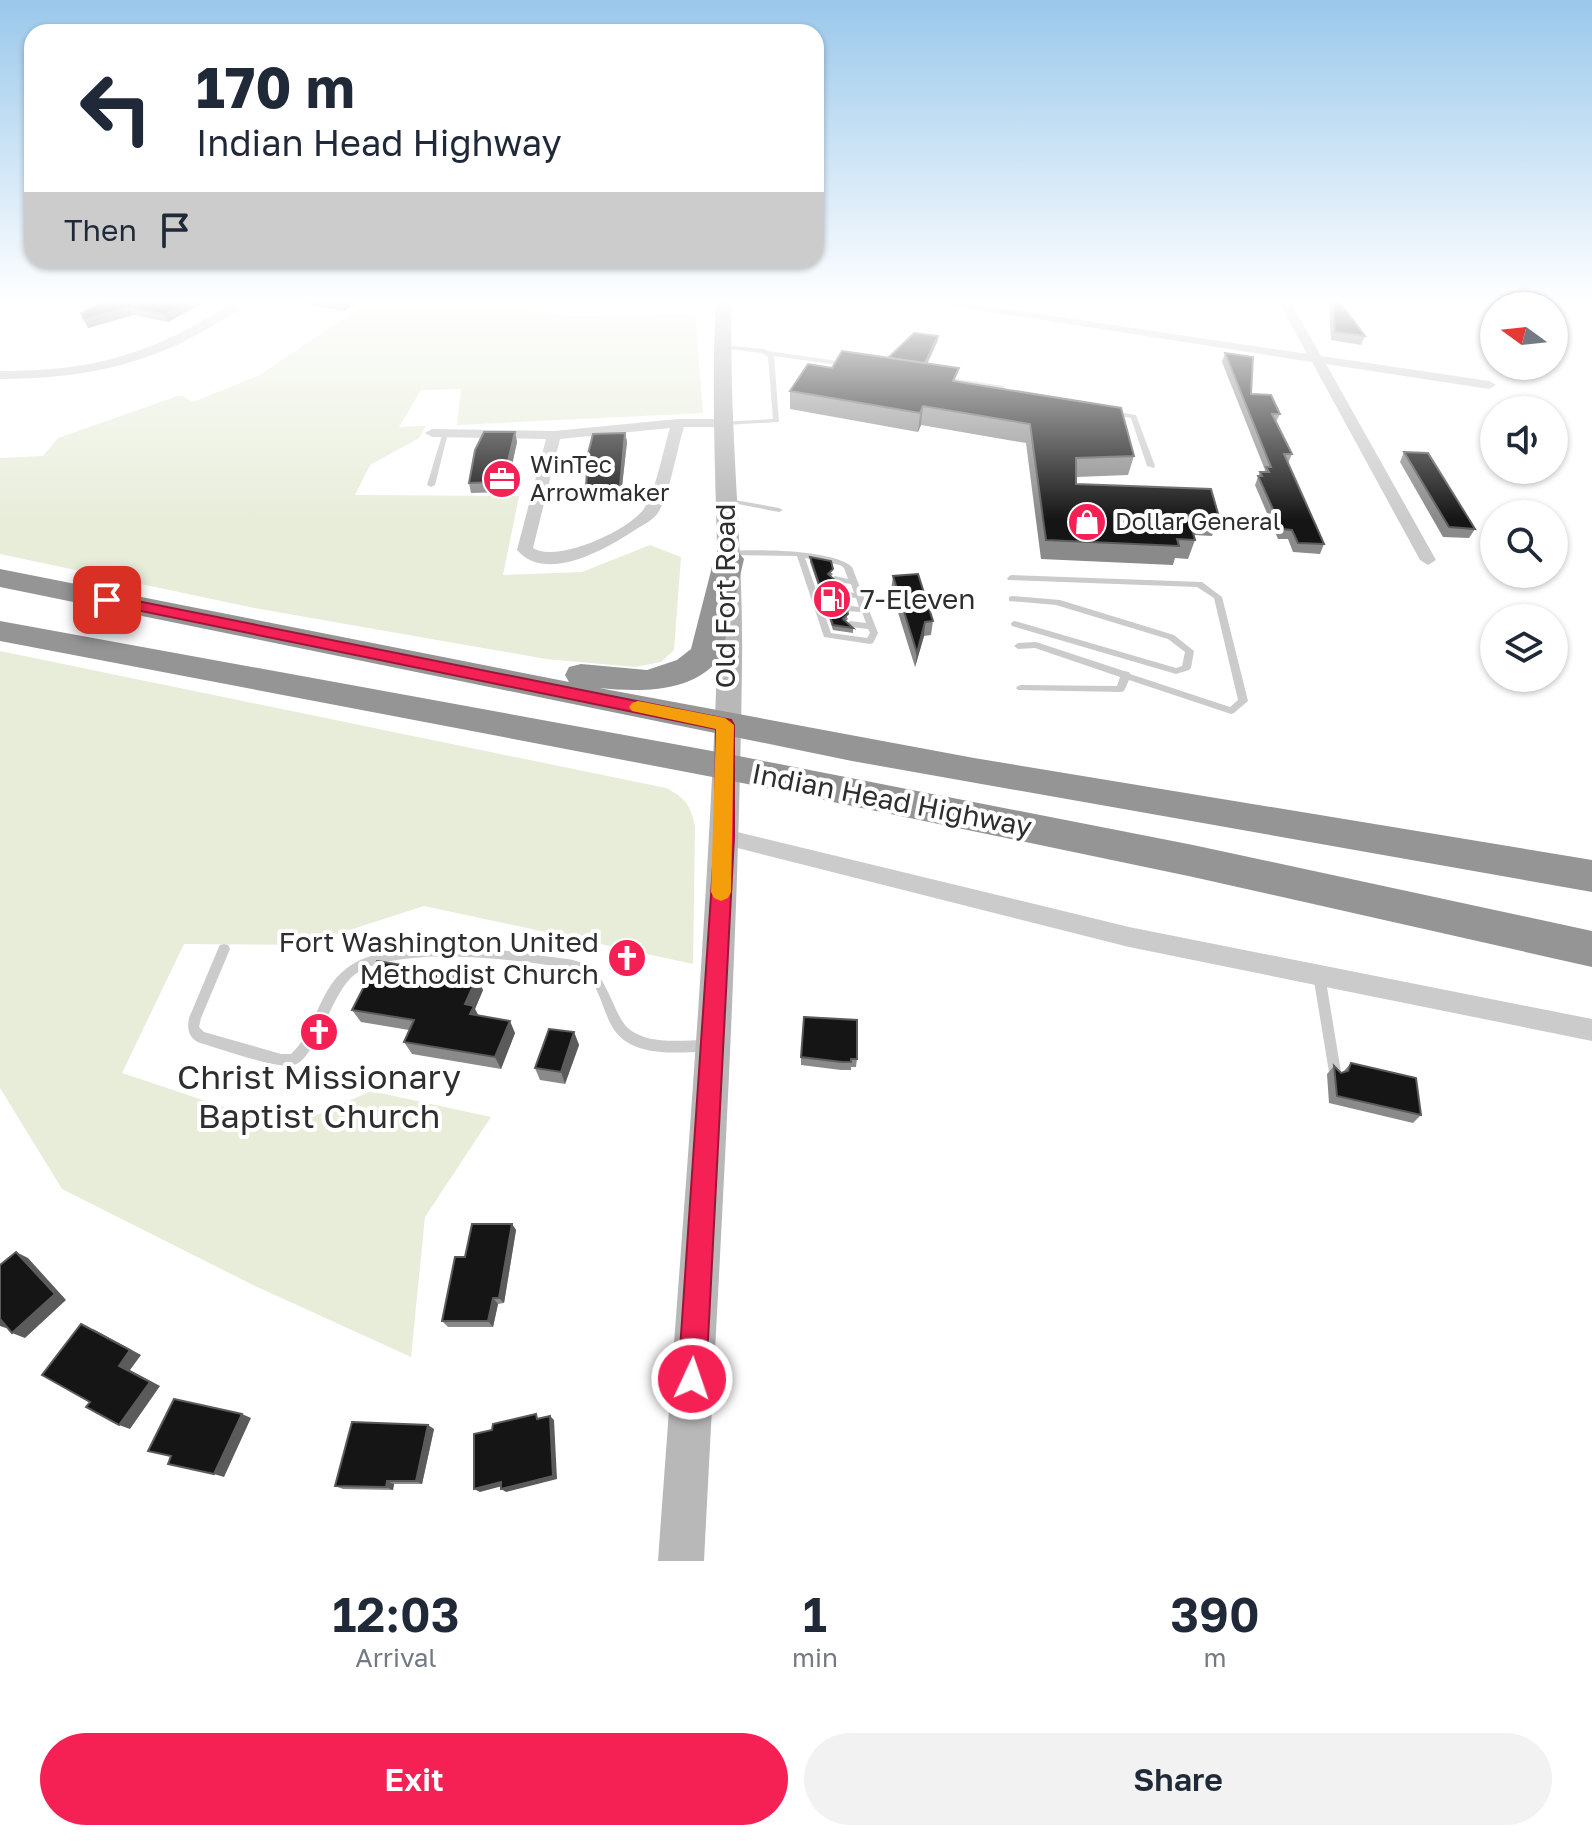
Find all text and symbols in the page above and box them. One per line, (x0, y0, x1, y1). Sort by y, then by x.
text: 170 m (196, 53, 355, 120)
icon: left (64, 56, 168, 160)
text: Indian Head Highway (196, 121, 562, 164)
icon: arrive (153, 208, 197, 252)
text: Then (64, 212, 137, 248)
north arrow (1480, 292, 1568, 380)
map controls (1480, 292, 1568, 692)
button: sound (1480, 396, 1568, 484)
place label: WinTec Arrowmaker (530, 449, 669, 506)
office icon: WinTec Arrowmaker (481, 458, 523, 500)
button: search (1480, 500, 1568, 588)
shop icon: Dollar General (1066, 501, 1108, 543)
street label: Old Fort Road (708, 503, 741, 689)
place label: Dollar General (1115, 506, 1280, 535)
pin (73, 566, 141, 634)
icon: arrive (85, 578, 129, 622)
fuel station icon: 7-Eleven (811, 578, 853, 620)
place label: 7-Eleven (860, 582, 976, 615)
button: layers (1480, 604, 1568, 692)
street label: Indian Head Highway (749, 756, 1035, 843)
place label: Fort Washington United Methodist Church (279, 925, 599, 990)
church icon: Fort Washington United Methodist Church (606, 937, 648, 979)
church icon: Christ Missionary Baptist Church (298, 1011, 340, 1053)
place label: Christ Missionary Baptist Church (177, 1056, 461, 1135)
position arrow (650, 1337, 734, 1421)
text: 12:03 (332, 1585, 460, 1643)
text: 1 (803, 1585, 827, 1643)
text: 390 (1170, 1585, 1260, 1643)
text: Arrival (355, 1642, 437, 1673)
text: min (792, 1642, 838, 1673)
text: m (1203, 1642, 1226, 1673)
button: Exit (40, 1733, 788, 1825)
button: Share (804, 1733, 1552, 1825)

